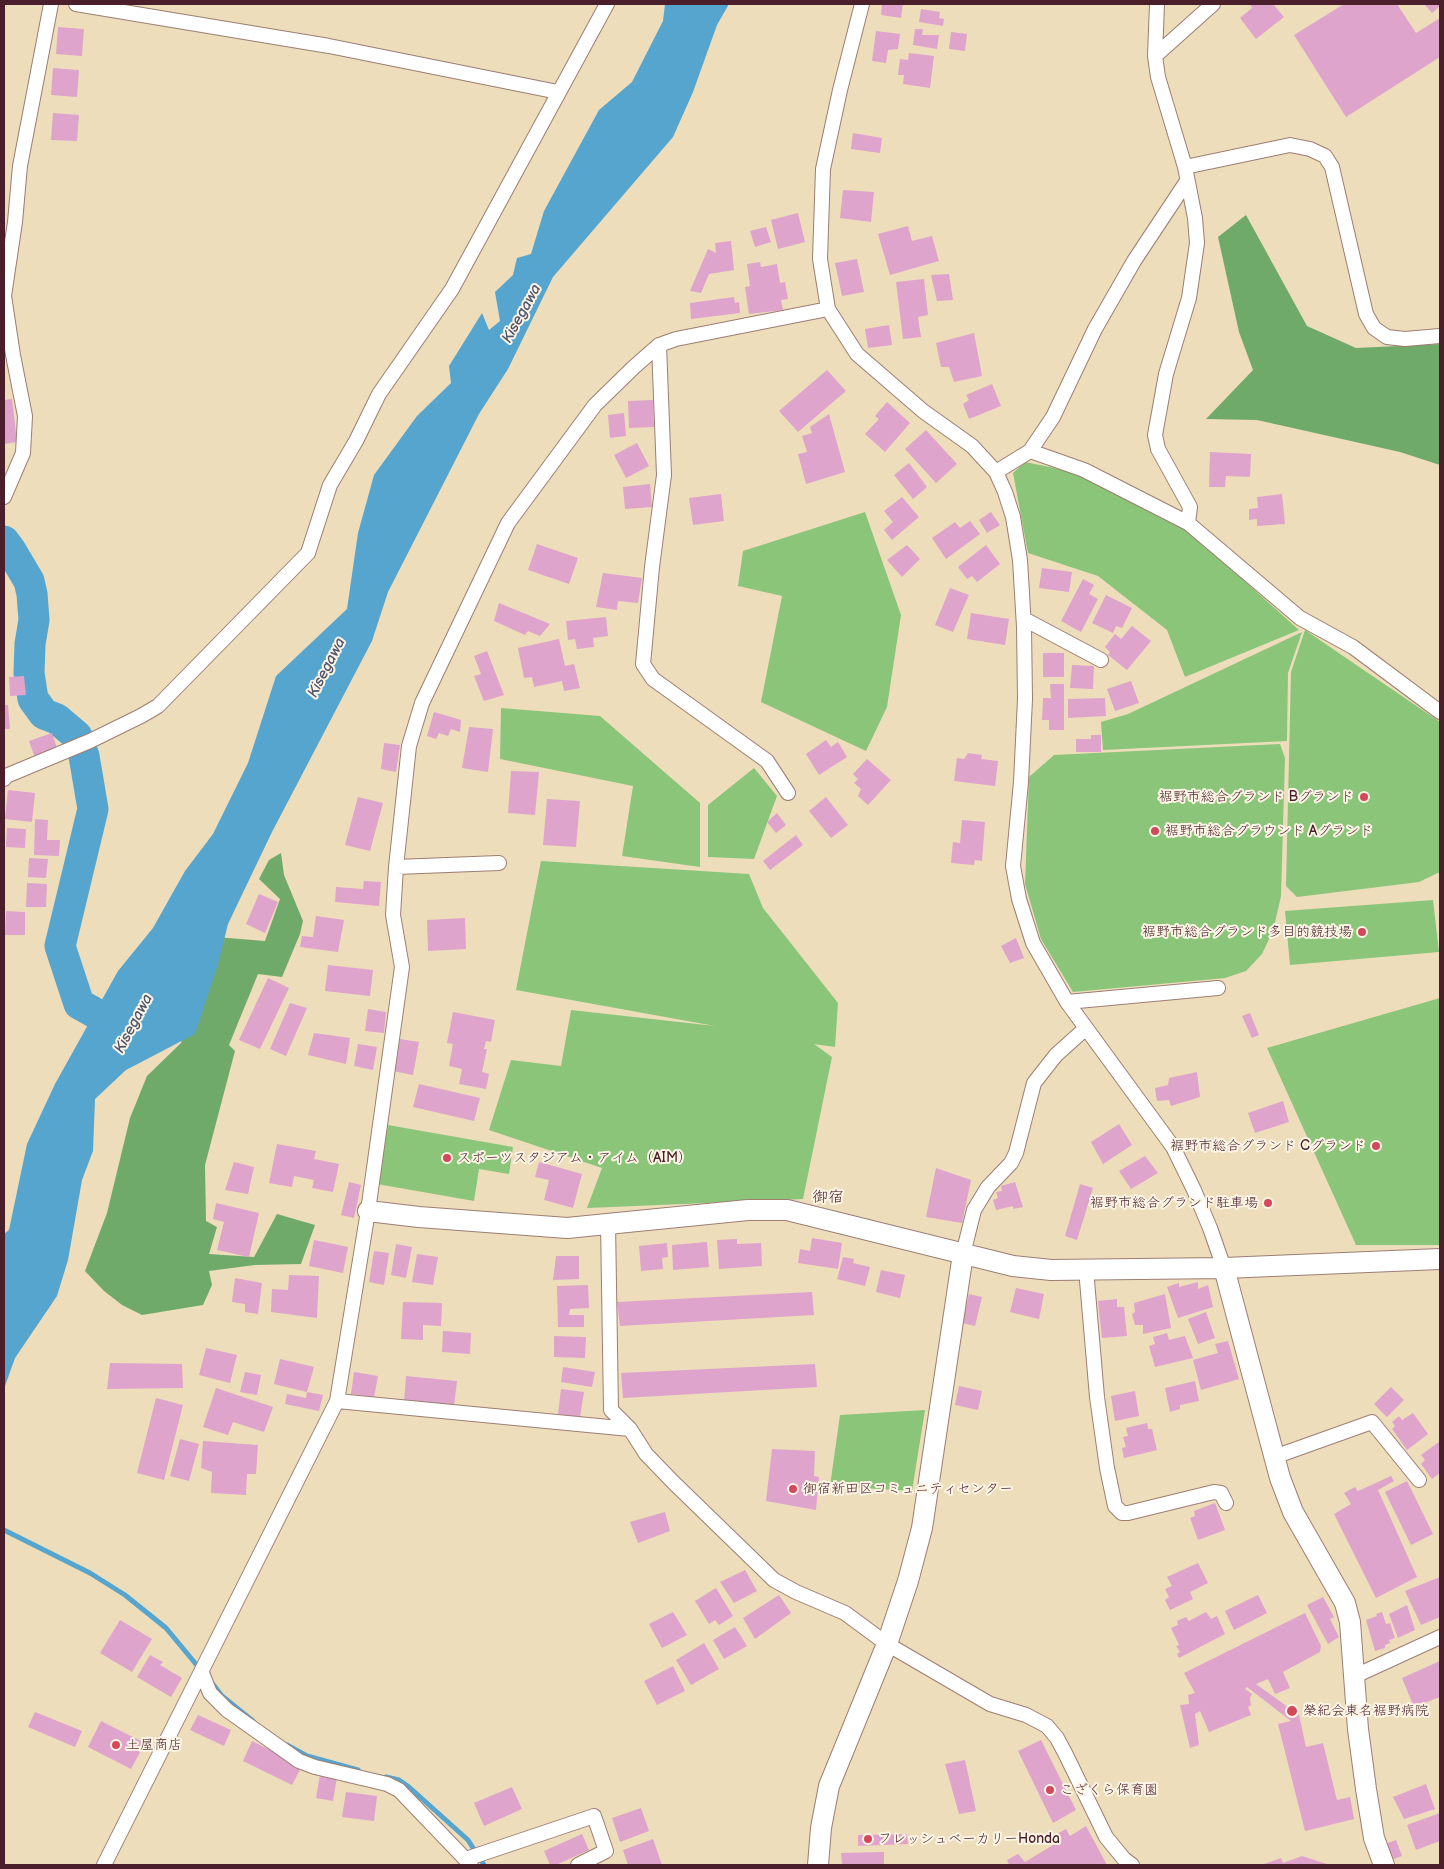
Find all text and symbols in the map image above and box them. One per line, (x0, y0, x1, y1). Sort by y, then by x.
water label: Kisegawa (498, 281, 546, 347)
water label: Kisegawa (304, 635, 350, 701)
place label: 裾野市総合グランド Bグランド (1159, 789, 1354, 805)
marker: 裾野市総合グランド Bグランド (1358, 791, 1370, 803)
place label: 裾野市総合グラウンド Aグランド (1165, 823, 1373, 839)
marker: 裾野市総合グラウンド Aグランド (1149, 825, 1161, 837)
place label: 裾野市総合グランド多目的競技場 (1142, 924, 1352, 940)
marker: 裾野市総合グランド多目的競技場 (1356, 926, 1368, 938)
water label: Kisegawa (111, 991, 157, 1057)
place label: 裾野市総合グランド Cグランド (1170, 1138, 1366, 1154)
marker: 裾野市総合グランド Cグランド (1370, 1140, 1382, 1152)
place label: スポーツスタジアム・アイム（AIM） (457, 1150, 692, 1166)
marker: スポーツスタジアム・アイム（AIM） (441, 1152, 453, 1164)
district label: 御宿 (812, 1188, 844, 1208)
place label: 裾野市総合グランド駐車場 (1090, 1195, 1258, 1211)
marker: 裾野市総合グランド駐車場 (1262, 1197, 1274, 1209)
place label: 御宿新田区コミュニティセンター (803, 1481, 1013, 1497)
marker: 御宿新田区コミュニティセンター (787, 1483, 799, 1495)
place label: 榮紀会東名裾野病院 (1303, 1703, 1429, 1719)
marker: 榮紀会東名裾野病院 (1285, 1704, 1299, 1718)
place label: 土屋商店 (126, 1737, 182, 1753)
marker: 土屋商店 (110, 1739, 122, 1751)
place label: こざくら保育園 (1060, 1782, 1158, 1798)
marker: こざくら保育園 (1044, 1784, 1056, 1796)
place label: フレッシュベーカリーHonda (878, 1831, 1060, 1847)
marker: フレッシュベーカリーHonda (862, 1833, 874, 1845)

